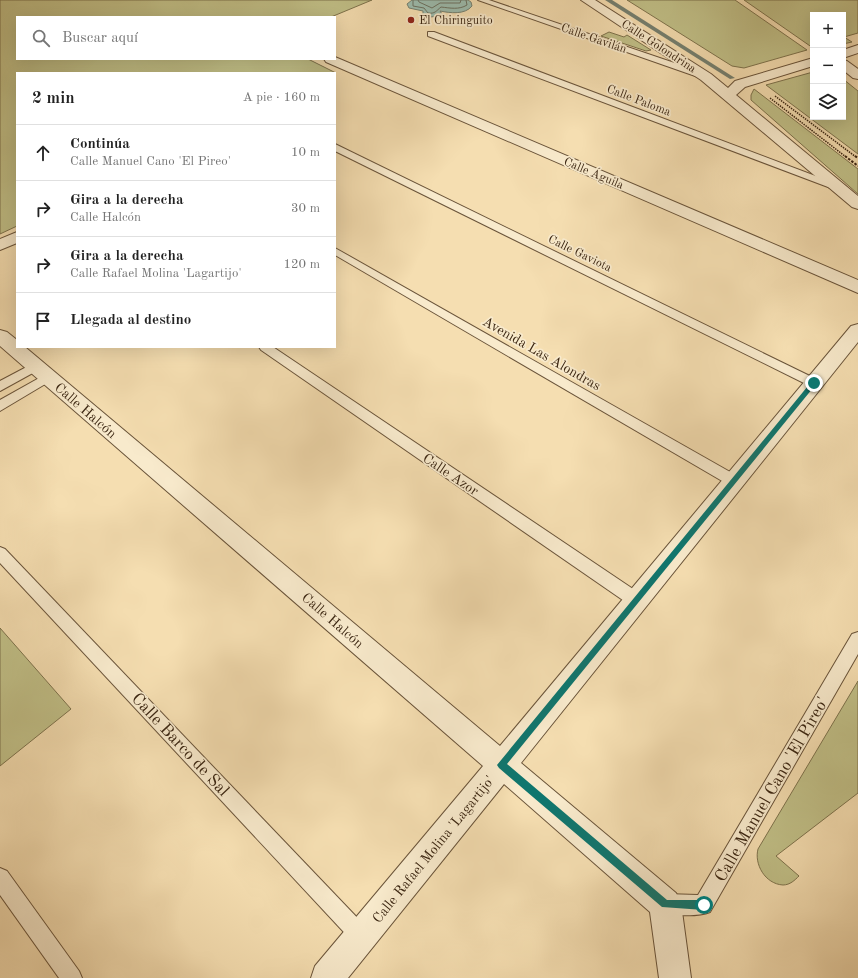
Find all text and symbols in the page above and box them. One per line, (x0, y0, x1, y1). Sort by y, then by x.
map controls (810, 12, 846, 120)
button: + (810, 12, 846, 48)
marker: El Chiringuito (406, 15, 416, 25)
place label: El Chiringuito (419, 15, 493, 27)
search box (16, 16, 336, 60)
street label: Calle Golondrina (619, 18, 698, 75)
street label: Calle Gavilán (559, 22, 629, 56)
icon: search (30, 27, 52, 49)
text: Buscar aquí (62, 31, 138, 46)
button: − (810, 48, 846, 84)
street label: Calle Paloma (605, 83, 672, 119)
button: layers (810, 84, 846, 120)
text: 2 min (32, 90, 75, 107)
text: A pie · 160 m (243, 91, 320, 104)
text: Continúa (70, 137, 130, 152)
icon: ahead (32, 142, 54, 164)
text: 10 m (291, 146, 320, 159)
street label: Calle Águila (562, 153, 627, 192)
text: Calle Manuel Cano 'El Pireo' (70, 155, 231, 168)
text: Gira a la derecha (70, 193, 184, 208)
icon: right (32, 198, 54, 220)
text: 30 m (291, 202, 320, 215)
text: Calle Halcón (70, 211, 141, 224)
street label: Calle Gaviota (546, 233, 613, 274)
text: Gira a la derecha (70, 249, 184, 264)
icon: right (32, 254, 54, 276)
text: 120 m (283, 258, 320, 271)
text: Calle Rafael Molina 'Lagartijo' (70, 267, 242, 280)
icon: arrive (32, 310, 54, 332)
text: Llegada al destino (70, 313, 191, 328)
street label: Avenida Las Alondras (480, 314, 603, 393)
route end (805, 374, 823, 392)
street label: Calle Halcón (52, 380, 119, 441)
street label: Calle Azor (420, 451, 481, 499)
street label: Calle Halcón (299, 590, 366, 651)
street label: Calle Barco de Sal (128, 690, 232, 800)
street label: Calle Manuel Cano 'El Pireo' (712, 694, 832, 885)
street label: Calle Rafael Molina 'Lagartijo' (370, 773, 497, 926)
route start (695, 896, 713, 914)

